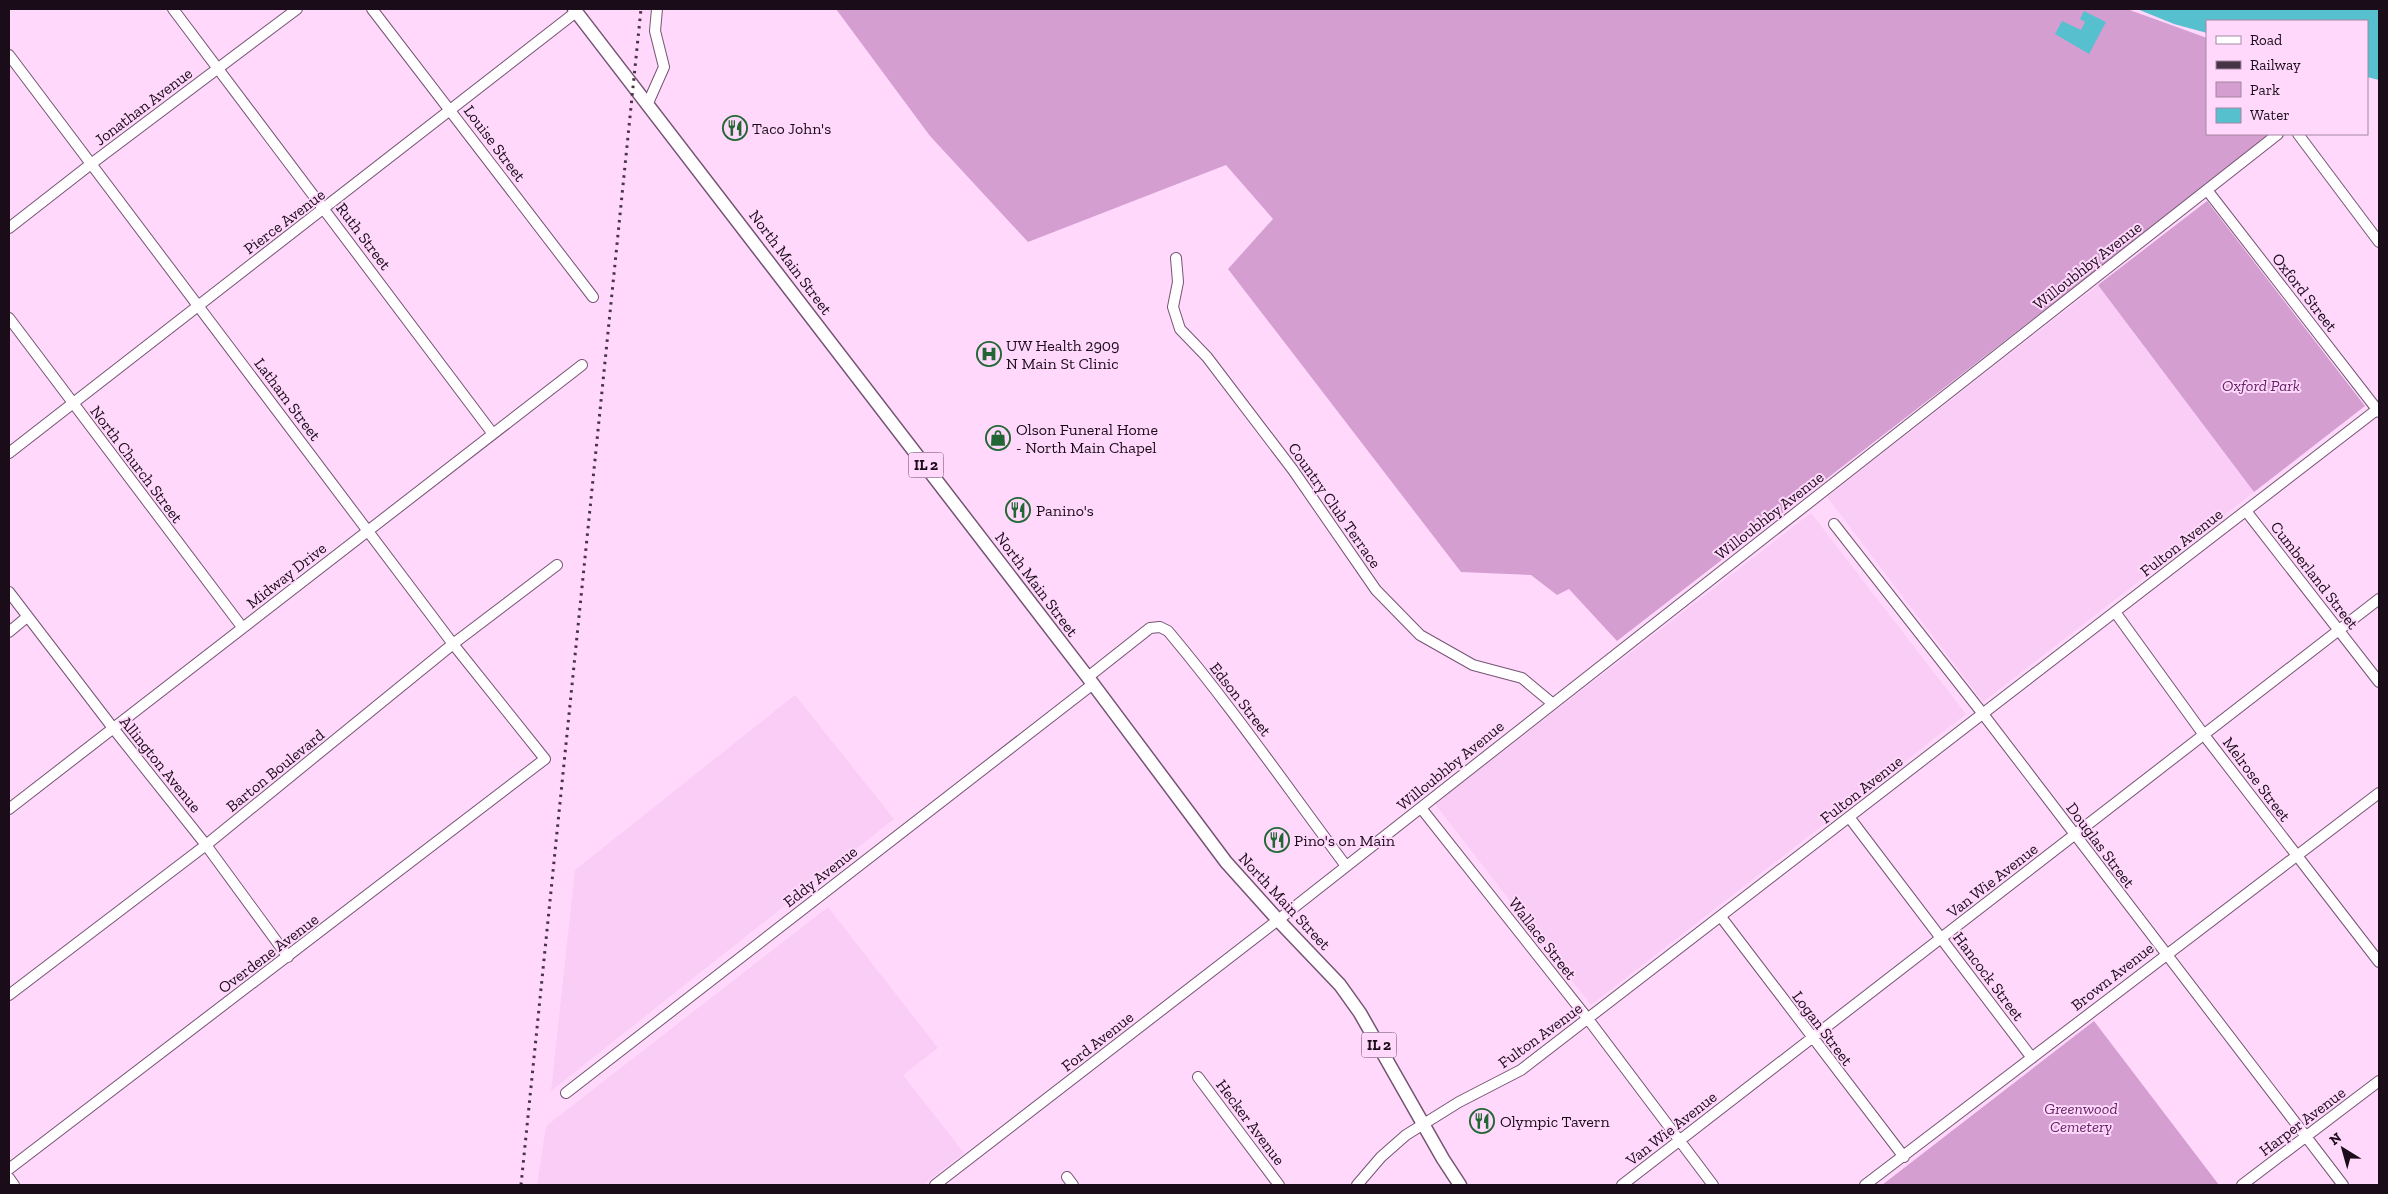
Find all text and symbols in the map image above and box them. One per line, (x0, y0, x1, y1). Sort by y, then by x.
legend (2206, 20, 2368, 135)
text: Road (2250, 31, 2283, 49)
text: Railway (2250, 56, 2301, 74)
street label: Jonathan Avenue (91, 63, 196, 149)
text: Park (2250, 81, 2280, 99)
street label: Louise Street (460, 101, 530, 185)
text: Water (2250, 106, 2290, 124)
restaurant icon: Taco John's (722, 115, 748, 141)
place label: Taco John's (752, 119, 831, 138)
street label: Pierce Avenue (240, 185, 329, 258)
street label: Ruth Street (332, 199, 395, 274)
street label: North Main Street (745, 206, 836, 318)
street label: Willoubhby Avenue (2029, 217, 2145, 314)
street label: Oxford Street (2268, 249, 2341, 335)
place label: UW Health 2909 N Main St Clinic (1006, 336, 1120, 373)
hospital icon: UW Health 2909 N Main St Clinic (976, 341, 1002, 367)
street label: Latham Street (250, 354, 325, 444)
park label: Oxford Park (2222, 376, 2300, 395)
street label: North Church Street (86, 402, 187, 527)
place label: Olson Funeral Home - North Main Chapel (1016, 420, 1158, 457)
shop icon: Olson Funeral Home - North Main Chapel (985, 425, 1011, 451)
street label: Country Club Terrace (1284, 439, 1385, 572)
road number: IL 2 (908, 452, 944, 478)
street label: Willoubhby Avenue (1711, 467, 1827, 564)
restaurant icon: Panino's (1005, 497, 1031, 523)
place label: Panino's (1036, 501, 1094, 520)
street label: Fulton Avenue (2136, 504, 2226, 580)
street label: Cumberland Street (2267, 518, 2363, 633)
street label: North Main Street (991, 528, 1082, 640)
street label: Midway Drive (243, 538, 330, 612)
street label: Edson Street (1206, 659, 1275, 740)
street label: Allington Avenue (116, 712, 205, 816)
street label: Willoubhby Avenue (1393, 716, 1508, 814)
street label: Barton Boulevard (222, 725, 328, 816)
street label: Melrose Street (2219, 733, 2295, 825)
street label: Fulton Avenue (1816, 751, 1906, 827)
street label: Douglas Street (2062, 799, 2139, 892)
restaurant icon: Pino's on Main (1264, 827, 1290, 853)
place label: Pino's on Main (1294, 831, 1396, 850)
street label: Van Wie Avenue (1942, 839, 2041, 922)
street label: Eddy Avenue (780, 842, 861, 911)
street label: North Main Street (1235, 849, 1335, 954)
street label: Wallace Street (1505, 893, 1581, 983)
street label: Overdene Avenue (214, 910, 322, 997)
street label: Hancock Street (1949, 928, 2028, 1024)
street label: Brown Avenue (2067, 938, 2157, 1015)
street label: Logan Street (1788, 987, 1857, 1069)
street label: Fulton Avenue (1495, 999, 1586, 1072)
street label: Ford Avenue (1058, 1007, 1137, 1075)
road number: IL 2 (1362, 1032, 1396, 1058)
street label: Hecker Avenue (1212, 1076, 1289, 1169)
street label: Harper Avenue (2255, 1083, 2349, 1160)
street label: Van Wie Avenue (1621, 1087, 1720, 1170)
park label: Greenwood Cemetery (2044, 1099, 2118, 1136)
restaurant icon: Olympic Tavern (1469, 1108, 1495, 1134)
place label: Olympic Tavern (1500, 1112, 1610, 1131)
north arrow (2318, 1124, 2368, 1174)
text: N (2326, 1129, 2345, 1149)

